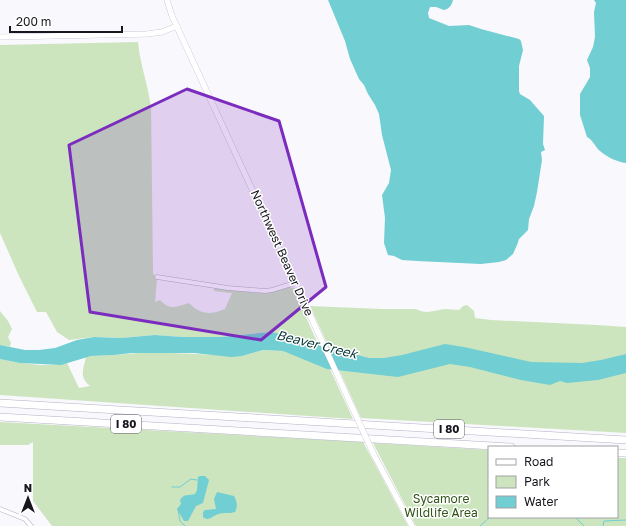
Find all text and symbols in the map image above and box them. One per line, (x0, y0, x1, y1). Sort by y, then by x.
scale bar (10, 8, 122, 34)
text: 200 m (16, 14, 51, 29)
street label: Northwest Beaver Drive (248, 187, 317, 318)
water label: Beaver Creek (275, 326, 361, 362)
road number: I 80 (111, 415, 141, 433)
road number: I 80 (434, 420, 464, 438)
legend (488, 446, 618, 518)
text: Road (524, 454, 553, 469)
text: Park (524, 474, 550, 489)
north arrow (8, 478, 48, 518)
text: N (24, 481, 32, 494)
park label: Sycamore Wildlife Area (404, 491, 478, 520)
text: Water (524, 494, 558, 509)

